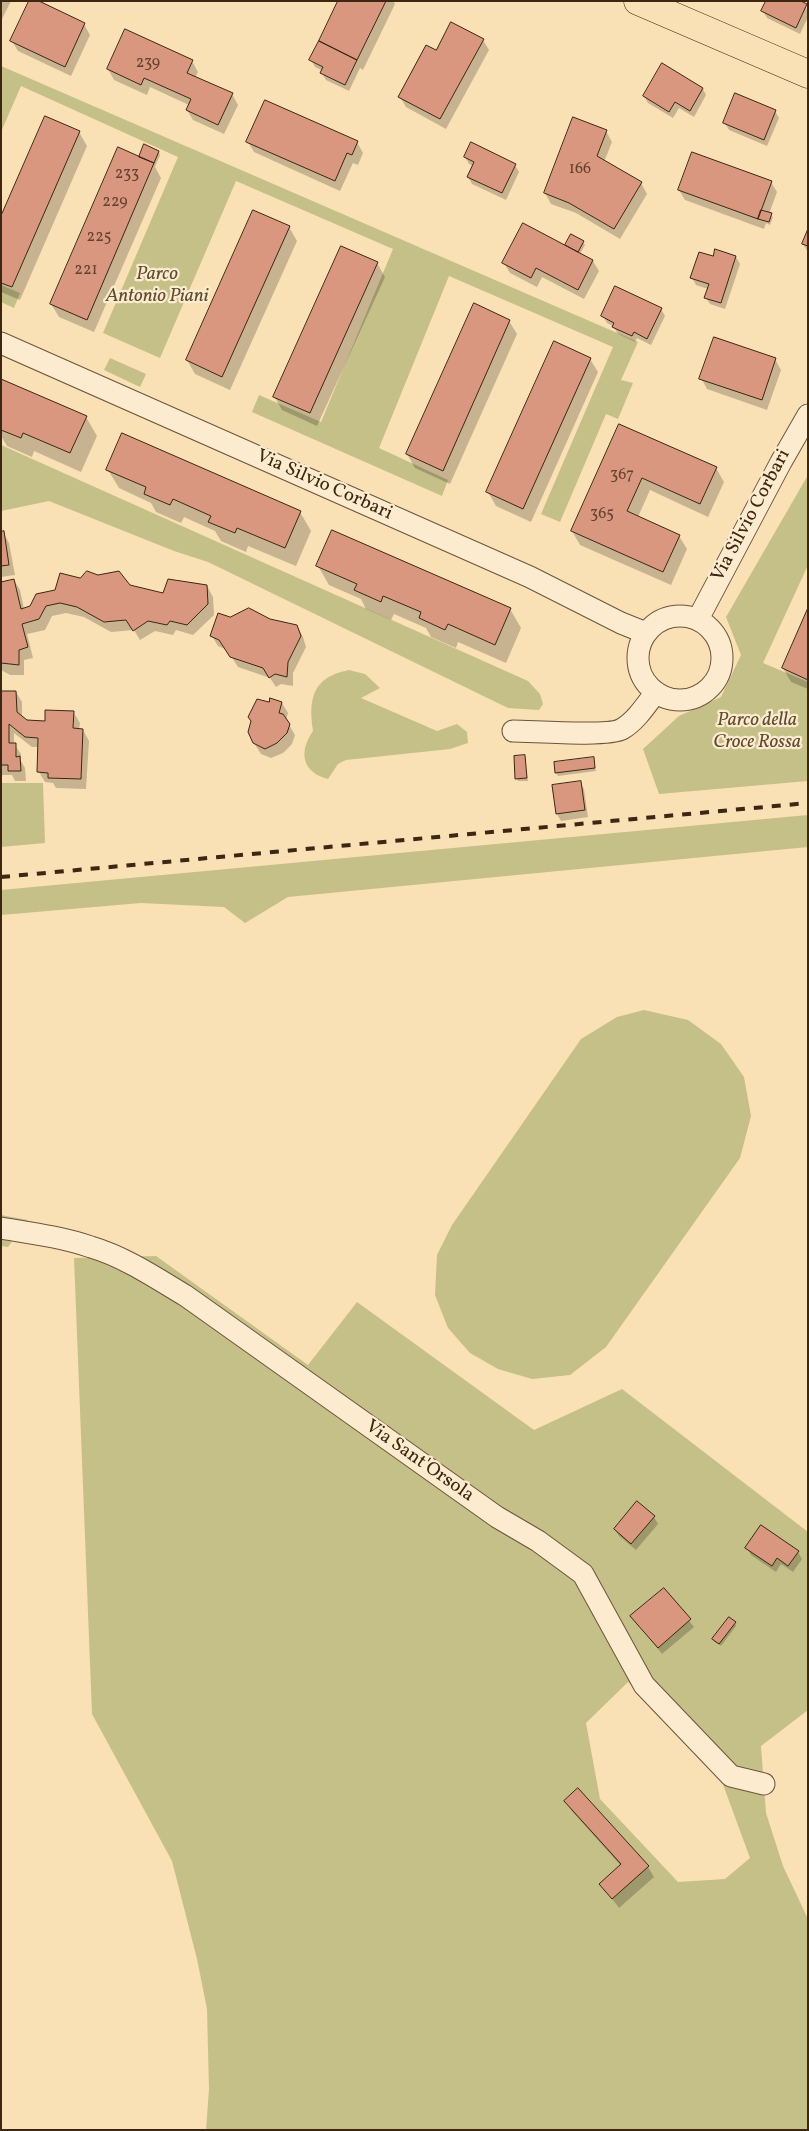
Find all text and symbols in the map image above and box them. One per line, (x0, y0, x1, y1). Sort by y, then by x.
house number: 239 (136, 54, 160, 74)
house number: 166 (569, 160, 591, 180)
house number: 233 (115, 165, 139, 185)
house number: 229 (102, 193, 128, 213)
house number: 225 (87, 228, 111, 248)
house number: 221 (74, 261, 98, 281)
park label: Parco Antonio Piani (106, 265, 208, 309)
street label: Via Silvio Corbari (252, 446, 396, 526)
street label: Via Silvio Corbari (708, 446, 796, 586)
house number: 367 (610, 466, 634, 486)
house number: 365 (590, 505, 614, 525)
park label: Parco della Croce Rossa (713, 711, 801, 755)
street label: Via Sant'Orsola (360, 1416, 478, 1508)

